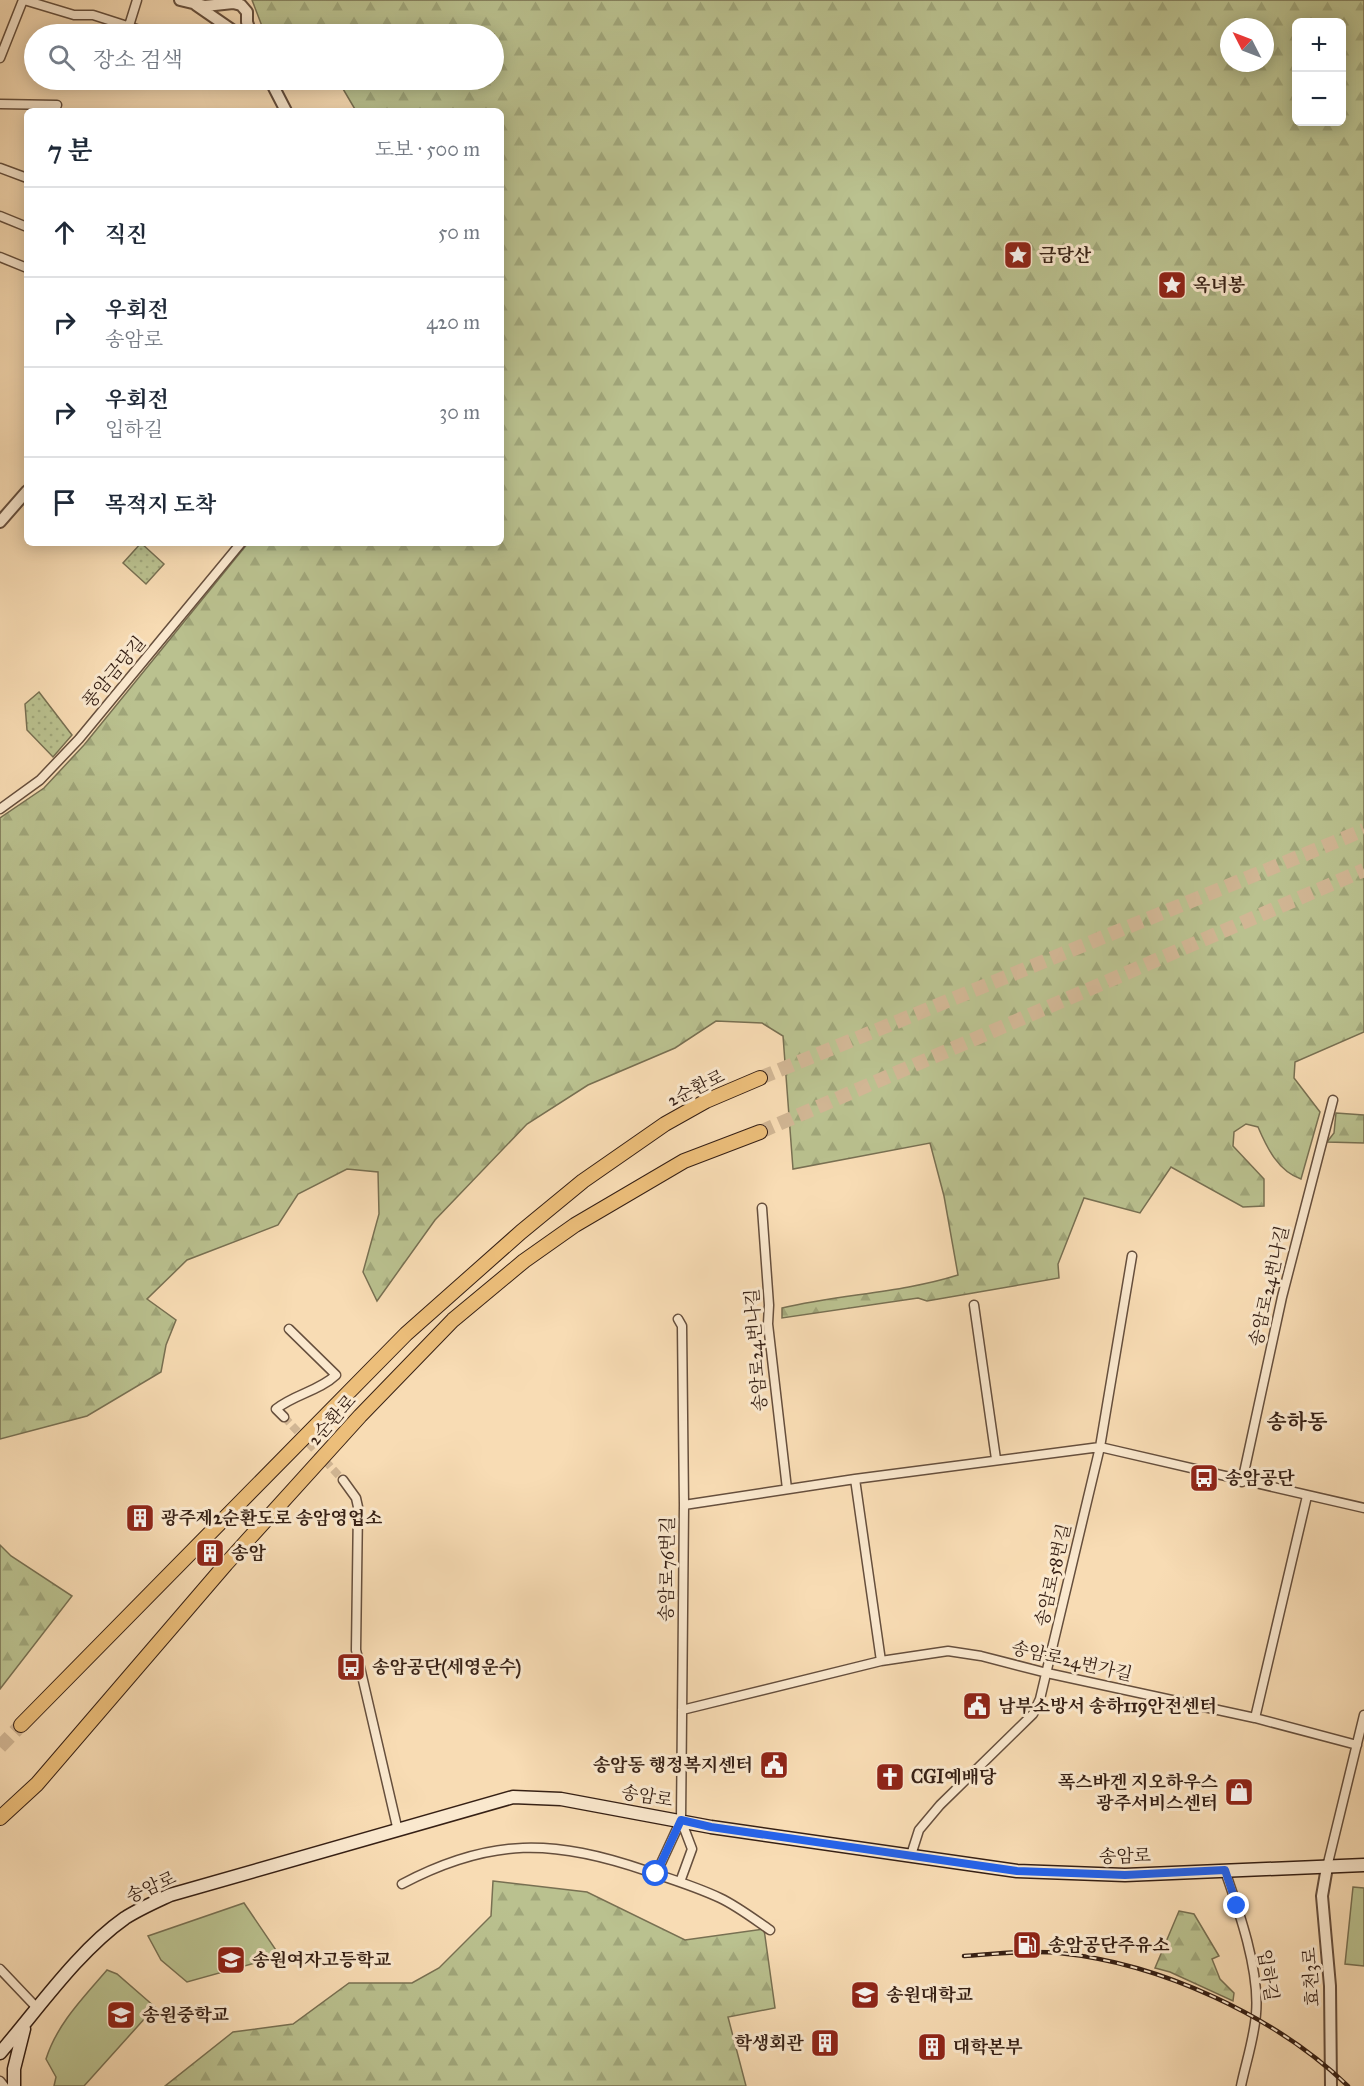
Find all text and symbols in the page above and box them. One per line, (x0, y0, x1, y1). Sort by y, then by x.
north arrow (1220, 18, 1274, 72)
map controls (1292, 18, 1346, 126)
button: + (1292, 18, 1346, 72)
search box (24, 24, 504, 90)
icon: search (45, 41, 78, 74)
text: 장소 검색 (93, 46, 183, 73)
button: − (1292, 72, 1346, 126)
text: 7 분 (48, 134, 93, 166)
text: 도보 · 500 m (375, 137, 480, 161)
icon: ahead (48, 216, 81, 249)
text: 50 m (438, 220, 480, 244)
text: 직진 (105, 221, 148, 248)
place icon: 금당산 (1002, 239, 1034, 271)
place label: 금당산 (1039, 244, 1092, 266)
place icon: 옥녀봉 (1156, 269, 1188, 301)
place label: 옥녀봉 (1193, 274, 1246, 296)
text: 우회전 (105, 296, 169, 323)
icon: right (48, 306, 81, 339)
text: 420 m (426, 310, 480, 334)
text: 송암로 (105, 327, 163, 351)
text: 우회전 (105, 386, 169, 413)
icon: right (48, 396, 81, 429)
text: 30 m (439, 400, 480, 424)
text: 입하길 (105, 417, 163, 441)
icon: arrive (48, 486, 81, 519)
text: 목적지 도착 (105, 491, 216, 518)
street label: 풍암금당길 (78, 632, 150, 712)
street label: 2순환로 (664, 1065, 728, 1111)
street label: 송암로24번나길 (1244, 1223, 1294, 1349)
street label: 송암로24번나길 (741, 1288, 771, 1412)
street label: 2순환로 (303, 1390, 361, 1450)
district label: 송하동 (1267, 1409, 1327, 1435)
bus stop icon: 송암공단 (1188, 1462, 1220, 1494)
place label: 송암공단 (1225, 1467, 1295, 1489)
building icon: 광주제2순환도로 송암영업소 (124, 1502, 156, 1534)
place label: 광주제2순환도로 송암영업소 (161, 1507, 383, 1529)
street label: 송암로76번길 (655, 1516, 679, 1622)
street label: 송암로58번길 (1030, 1521, 1076, 1629)
building icon: 송암 (194, 1537, 226, 1569)
place label: 송암 (231, 1542, 266, 1564)
street label: 송암로24번가길 (1009, 1636, 1135, 1686)
bus stop icon: 송암공단(세영운수) (335, 1651, 367, 1683)
place label: 송암공단(세영운수) (372, 1656, 521, 1679)
public building icon: 남부소방서 송하119안전센터 (961, 1690, 993, 1722)
place label: 남부소방서 송하119안전센터 (998, 1695, 1217, 1718)
public building icon: 송암동 행정복지센터 (758, 1749, 790, 1781)
place label: 송암동 행정복지센터 (593, 1754, 753, 1776)
church icon: CGI예배당 (874, 1761, 906, 1793)
place label: CGI예배당 (911, 1766, 997, 1788)
place label: 폭스바겐 지오하우스 광주서비스센터 (1058, 1771, 1219, 1814)
shop icon: 폭스바겐 지오하우스 광주서비스센터 (1223, 1776, 1255, 1808)
street label: 송암로 (619, 1781, 675, 1811)
street label: 송암로 (1099, 1845, 1151, 1867)
route start (642, 1860, 668, 1886)
street label: 송암로 (123, 1866, 179, 1908)
route end (1223, 1892, 1249, 1918)
fuel station icon: 송암공단주유소 (1011, 1929, 1043, 1961)
place label: 송암공단주유소 (1048, 1934, 1170, 1956)
school or university icon: 송원여자고등학교 (215, 1944, 247, 1976)
street label: 효천3로 (1298, 1947, 1324, 2007)
street label: 입하길 (1253, 1948, 1283, 2002)
place label: 송원여자고등학교 (252, 1949, 392, 1971)
school or university icon: 송원대학교 (849, 1979, 881, 2011)
place label: 송원대학교 (886, 1984, 974, 2006)
school or university icon: 송원중학교 (105, 1999, 137, 2031)
place label: 송원중학교 (142, 2004, 230, 2026)
building icon: 학생회관 (809, 2027, 841, 2059)
building icon: 대학본부 (916, 2031, 948, 2063)
place label: 학생회관 (734, 2032, 805, 2054)
place label: 대학본부 (953, 2036, 1023, 2058)

